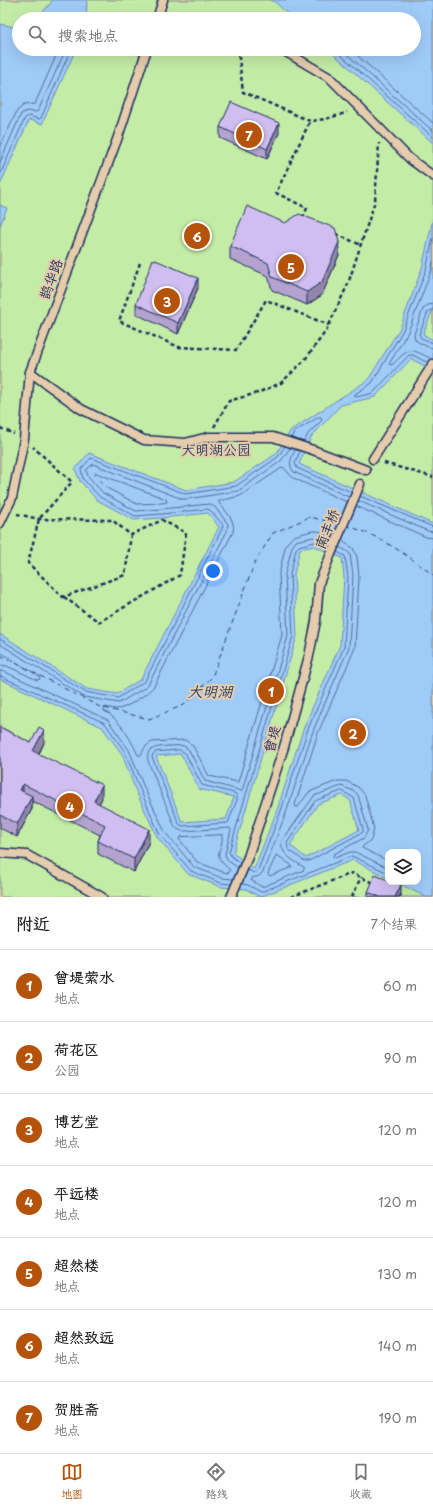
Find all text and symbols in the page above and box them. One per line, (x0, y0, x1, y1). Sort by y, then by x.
search box (12, 12, 421, 56)
icon: search (26, 23, 48, 45)
text: 搜索地点 (58, 23, 118, 46)
pin: 7 (236, 120, 262, 150)
pin: 6 (184, 221, 210, 251)
pin: 5 (278, 252, 304, 282)
street label: 鹊华路 (33, 256, 68, 302)
pin: 3 (154, 286, 180, 316)
park label: 大明湖公园 (181, 439, 251, 460)
street label: 南丰桥 (309, 505, 344, 552)
your location (203, 561, 223, 581)
pin: 1 (258, 676, 284, 706)
water label: 大明湖 (187, 679, 234, 702)
pin: 2 (340, 718, 366, 748)
street label: 曾堤 (258, 723, 285, 755)
pin: 4 (57, 791, 83, 821)
map controls (385, 849, 421, 885)
button: layers (385, 849, 421, 885)
text: 附近 (16, 910, 50, 936)
text: 7个结果 (371, 914, 417, 933)
text: 曾堤萦水 (54, 965, 114, 988)
text: 1 (26, 976, 32, 995)
text: 60 m (383, 976, 417, 995)
text: 地点 (54, 988, 80, 1007)
text: 荷花区 (54, 1037, 99, 1060)
text: 2 (24, 1048, 34, 1067)
text: 90 m (384, 1048, 417, 1067)
text: 公园 (54, 1060, 80, 1079)
text: 博艺堂 (54, 1109, 99, 1132)
text: 3 (25, 1120, 33, 1139)
text: 120 m (378, 1120, 417, 1139)
text: 地点 (54, 1132, 80, 1151)
text: 平远楼 (54, 1181, 99, 1204)
text: 4 (25, 1192, 33, 1211)
text: 120 m (378, 1192, 417, 1211)
text: 地点 (54, 1204, 80, 1223)
text: 超然楼 (54, 1253, 99, 1276)
text: 5 (25, 1264, 33, 1283)
text: 130 m (378, 1264, 417, 1283)
text: 地点 (54, 1276, 80, 1295)
text: 超然致远 (54, 1325, 114, 1348)
text: 6 (24, 1336, 34, 1355)
text: 140 m (378, 1336, 417, 1355)
text: 地点 (54, 1348, 80, 1367)
text: 贺胜斋 (54, 1397, 99, 1420)
text: 7 (25, 1408, 33, 1427)
text: 190 m (378, 1408, 417, 1427)
text: 地点 (54, 1420, 80, 1439)
tab: 地图 (61, 1461, 83, 1502)
tab: 路线 (205, 1461, 227, 1502)
tab: 收藏 (350, 1461, 372, 1502)

